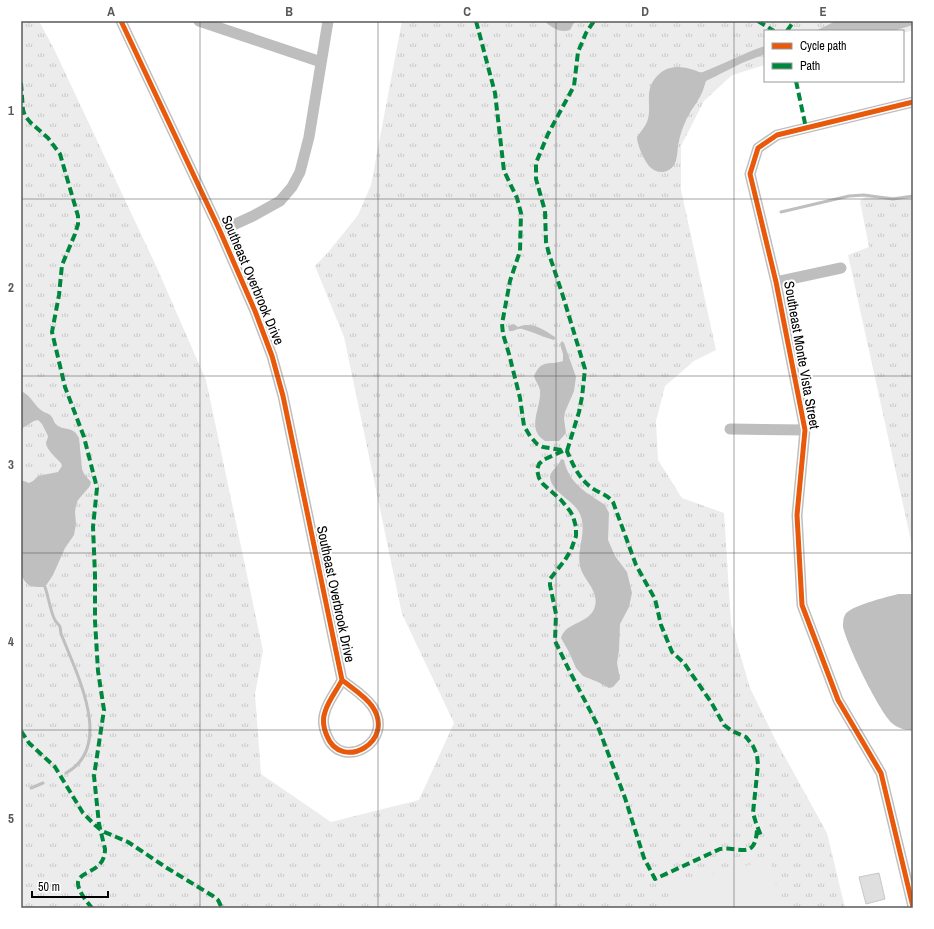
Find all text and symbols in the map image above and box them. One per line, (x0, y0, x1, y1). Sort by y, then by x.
text: A (107, 3, 115, 20)
text: B (285, 3, 293, 20)
text: C (463, 3, 471, 20)
text: D (641, 3, 649, 20)
text: E (819, 3, 827, 20)
legend (764, 30, 904, 82)
text: Cycle path (800, 38, 847, 54)
text: Path (800, 58, 820, 74)
text: 1 (8, 102, 14, 119)
street label: Southeast Overbrook Drive (218, 212, 288, 348)
text: 2 (8, 279, 14, 296)
street label: Southeast Monte Vista Street (780, 280, 824, 430)
text: 3 (8, 456, 14, 473)
street label: Southeast Overbrook Drive (313, 524, 359, 664)
text: 4 (8, 633, 14, 650)
text: 5 (8, 810, 14, 827)
scale bar (32, 873, 108, 899)
text: 50 m (38, 879, 60, 895)

